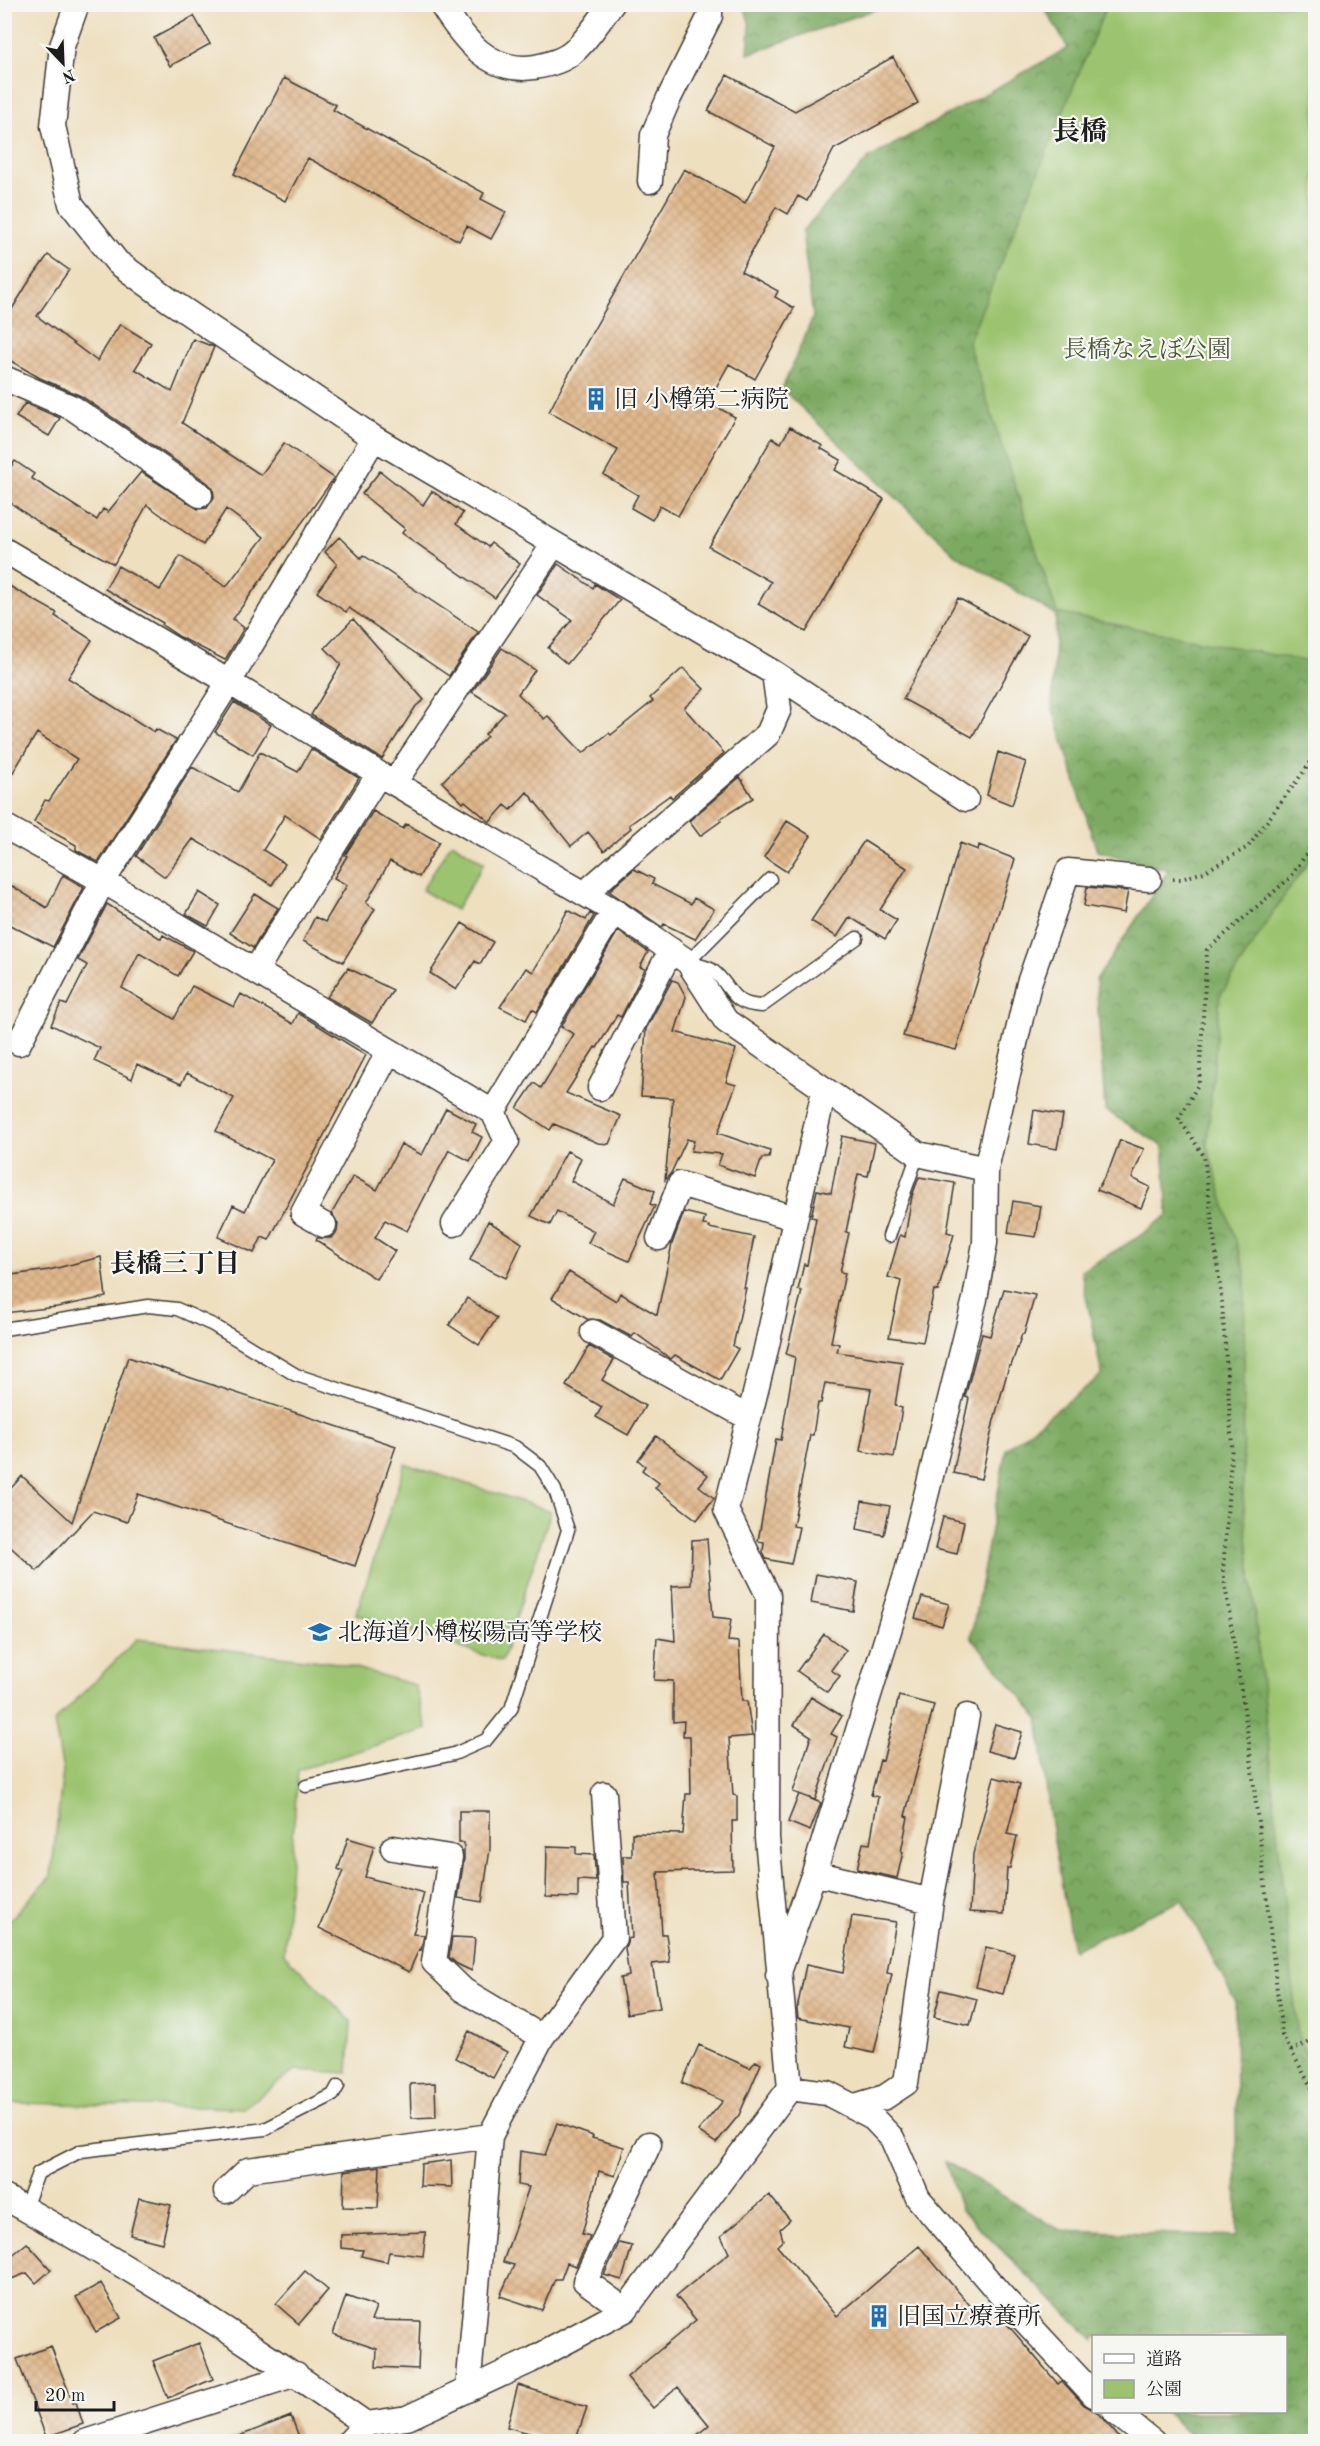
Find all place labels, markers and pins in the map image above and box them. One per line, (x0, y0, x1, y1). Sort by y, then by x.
place label: 旧 小樽第二病院 (614, 385, 789, 413)
building icon: 旧 小樽第二病院 (583, 386, 609, 412)
place label: 北海道小樽桜陽高等学校 (338, 1618, 602, 1646)
school or university icon: 北海道小樽桜陽高等学校 (307, 1619, 333, 1645)
building icon: 旧国立療養所 (866, 2303, 892, 2329)
place label: 旧国立療養所 (897, 2303, 1041, 2330)

